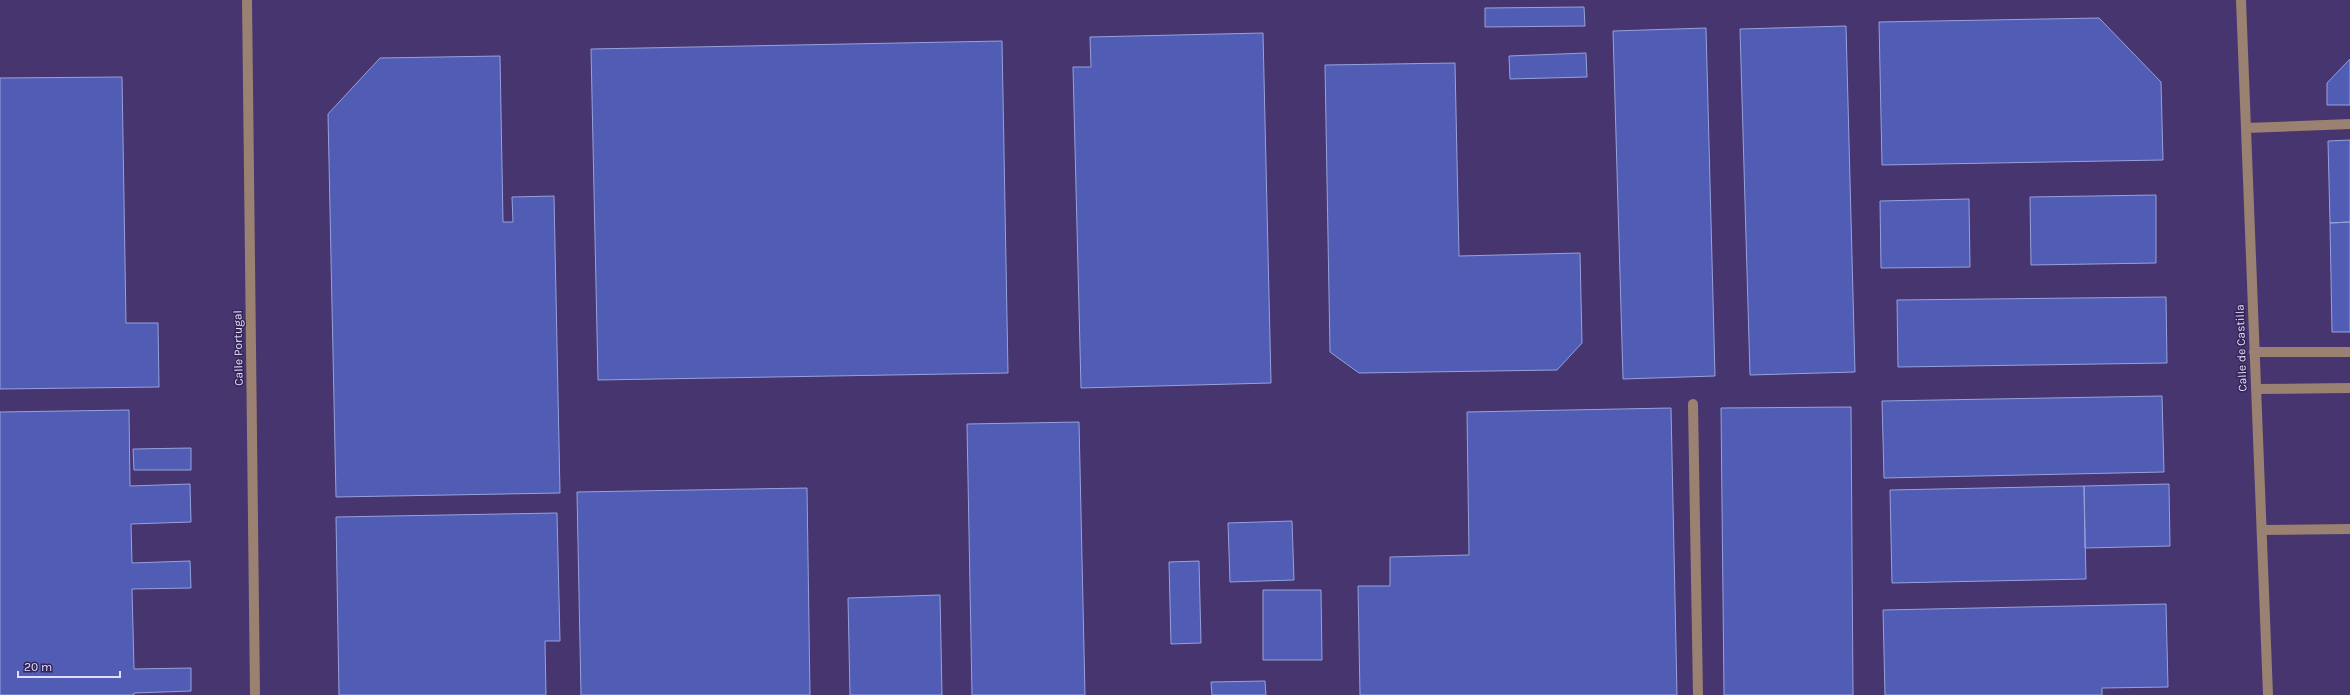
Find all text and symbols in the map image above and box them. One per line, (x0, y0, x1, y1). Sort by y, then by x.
street label: Calle de Castilla (2232, 304, 2250, 392)
street label: Calle Portugal (230, 310, 246, 386)
scale bar (18, 653, 120, 679)
text: 20 m (24, 660, 52, 674)

